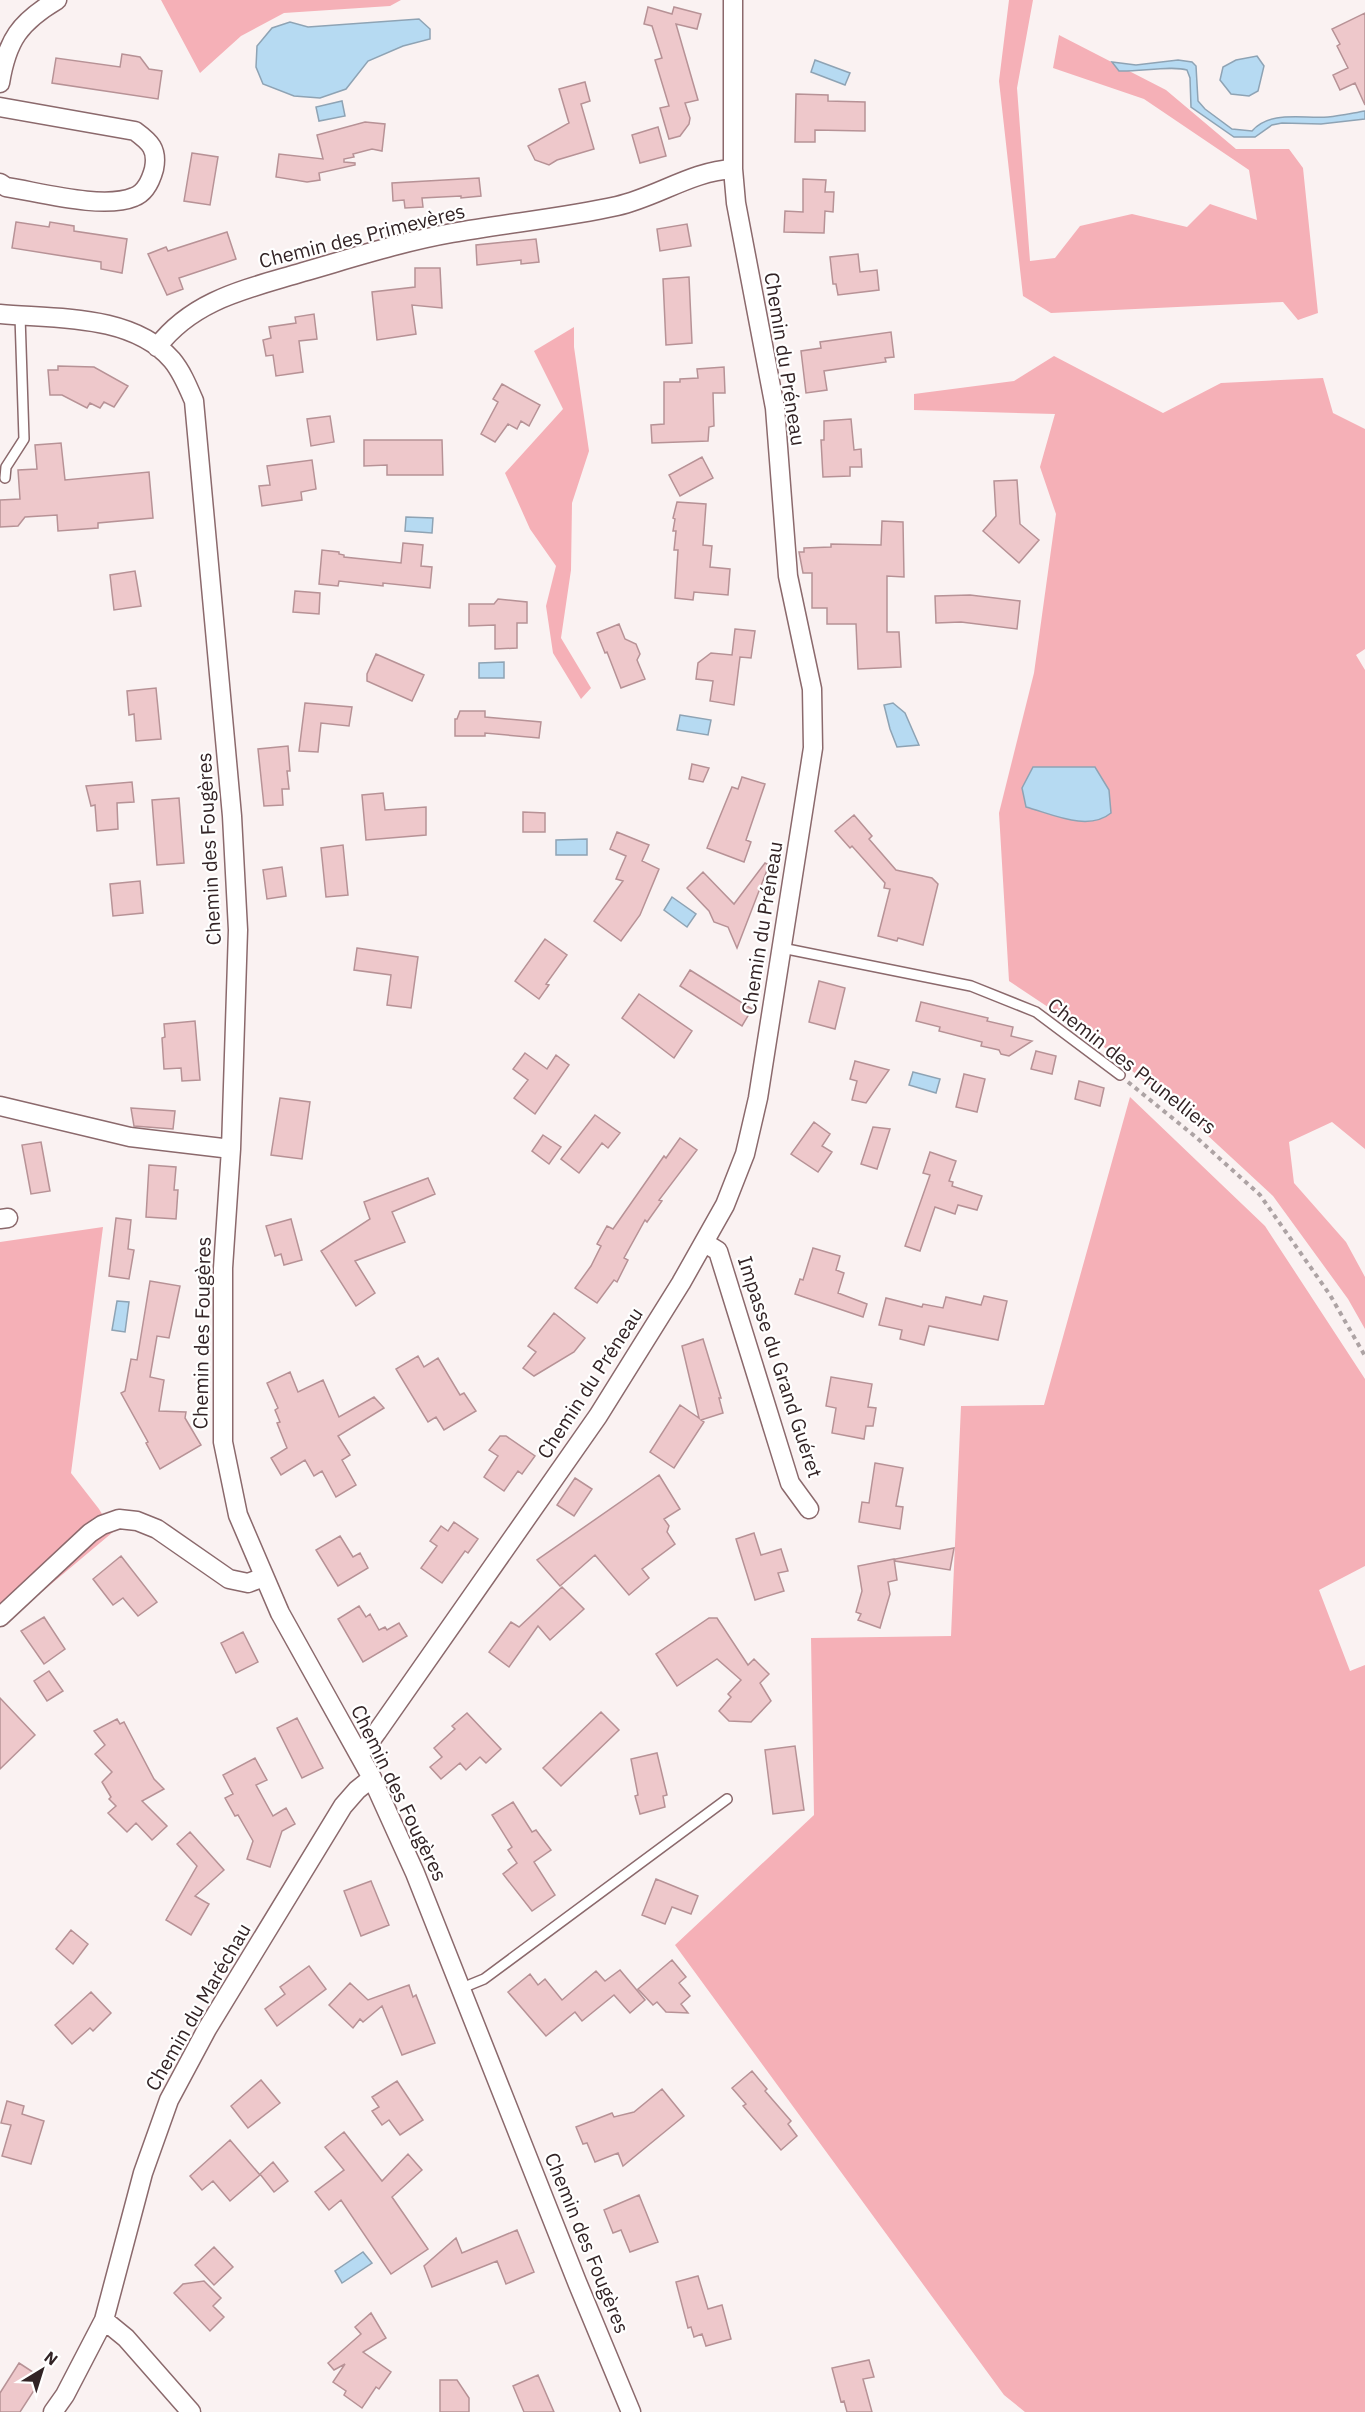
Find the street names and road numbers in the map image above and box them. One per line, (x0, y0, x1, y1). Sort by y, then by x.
street label: Chemin des Primevères (256, 197, 468, 274)
street label: Chemin du Préneau (758, 270, 813, 448)
street label: Chemin des Fougères (190, 752, 227, 946)
street label: Chemin du Préneau (734, 839, 789, 1017)
street label: Chemin des Prunelliers (1042, 991, 1222, 1140)
street label: Chemin des Fougères (186, 1236, 217, 1430)
street label: Impasse du Grand Guéret (732, 1253, 829, 1481)
street label: Chemin du Préneau (530, 1302, 649, 1464)
street label: Chemin des Fougères (345, 1700, 454, 1885)
street label: Chemin du Maréchau (138, 1918, 257, 2096)
street label: Chemin des Fougères (539, 2148, 636, 2337)

